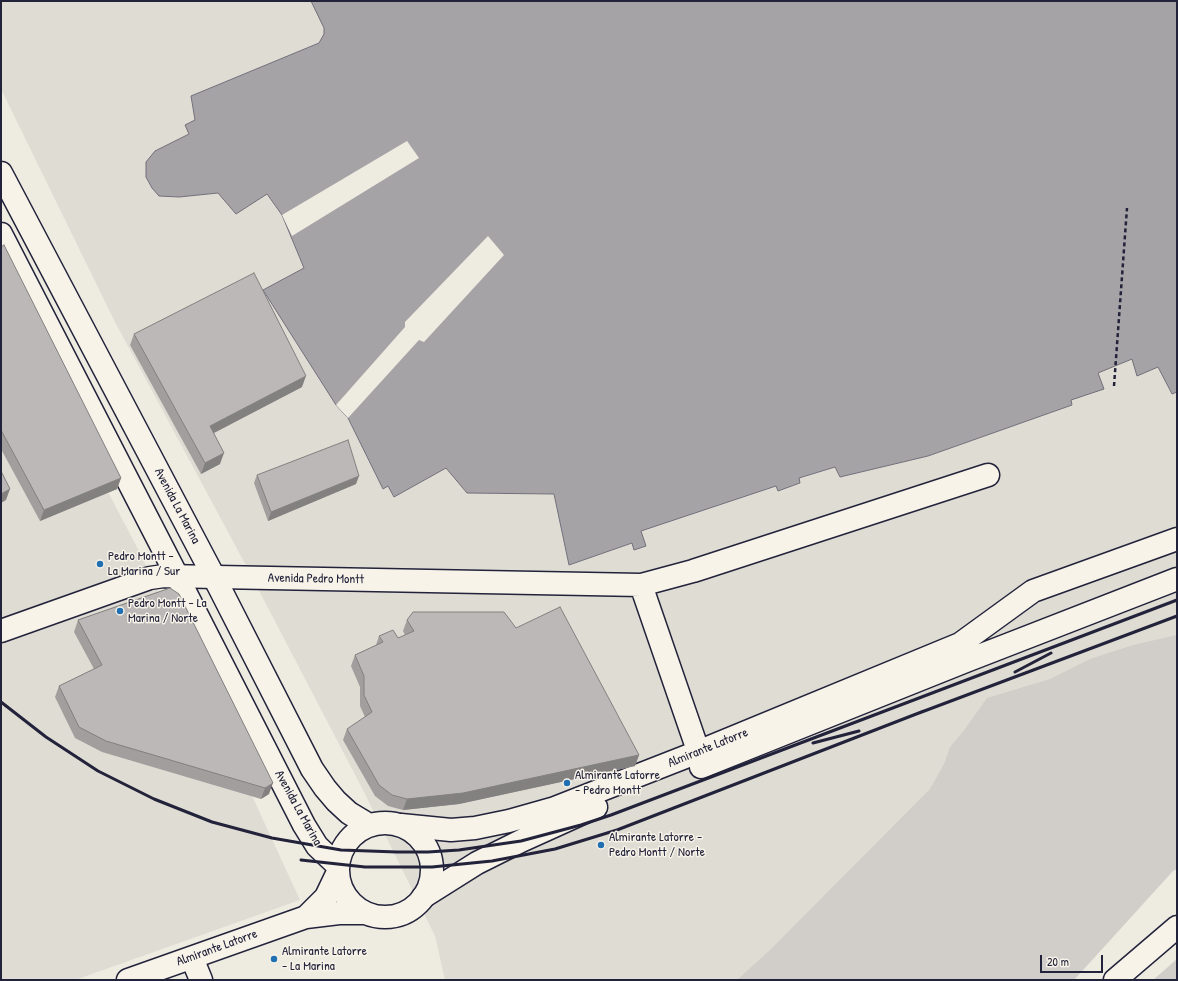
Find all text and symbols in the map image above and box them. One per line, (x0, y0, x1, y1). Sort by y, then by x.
street label: Avenida La Marina (151, 466, 203, 546)
place label: Pedro Montt - La Marina / Sur (108, 549, 180, 580)
marker: Pedro Montt - La Marina / Sur (95, 559, 105, 569)
street label: Avenida Pedro Montt (268, 570, 364, 588)
place label: Pedro Montt - La Marina / Norte (128, 596, 207, 627)
marker: Pedro Montt - La Marina / Norte (115, 606, 125, 616)
street label: Almirante Latorre (666, 725, 750, 771)
street label: Avenida La Marina (271, 768, 325, 848)
place label: Almirante Latorre - Pedro Montt (575, 768, 660, 799)
marker: Almirante Latorre - Pedro Montt (562, 778, 572, 788)
place label: Almirante Latorre - Pedro Montt / Norte (609, 830, 705, 861)
marker: Almirante Latorre - Pedro Montt / Norte (596, 840, 606, 850)
street label: Almirante Latorre (174, 926, 260, 970)
place label: Almirante Latorre - La Marina (282, 944, 367, 975)
scale bar (1042, 947, 1105, 973)
text: 20 m (1047, 953, 1069, 970)
marker: Almirante Latorre - La Marina (269, 954, 279, 964)

